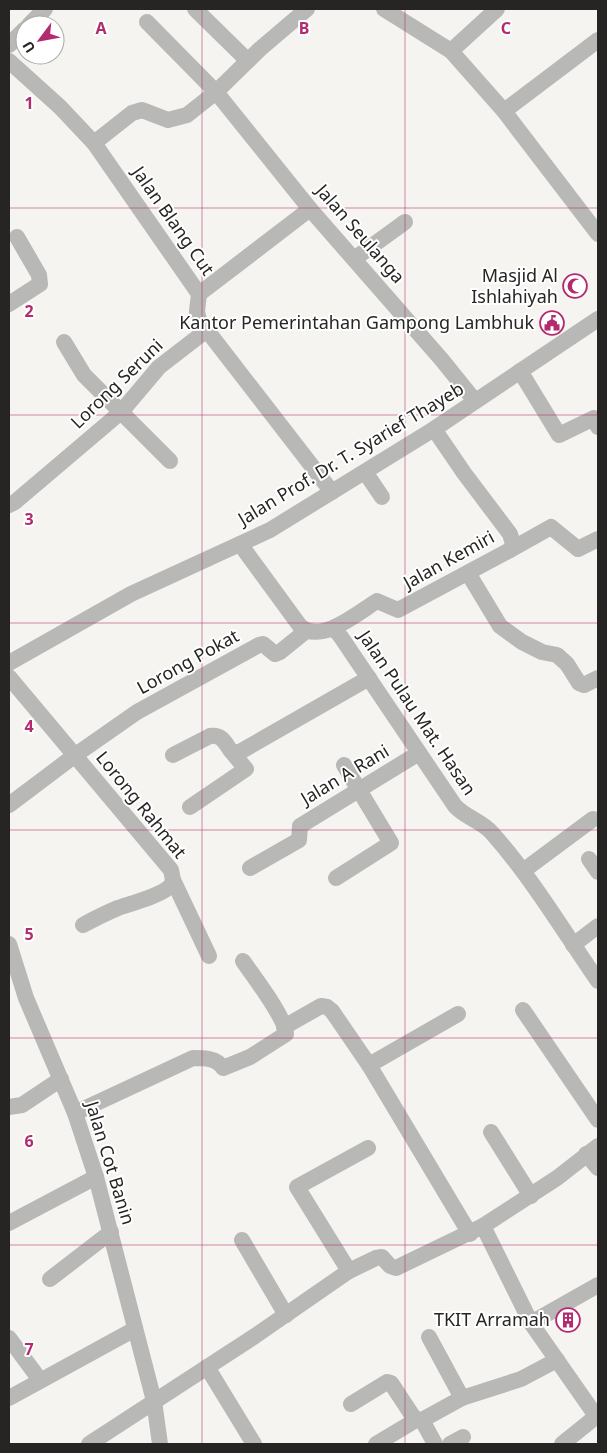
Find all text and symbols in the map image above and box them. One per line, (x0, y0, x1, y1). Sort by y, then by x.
north arrow (15, 15, 65, 65)
text: A (95, 17, 107, 39)
text: B (299, 17, 309, 39)
text: C (501, 17, 511, 39)
text: U (18, 38, 39, 57)
text: 1 (24, 92, 34, 114)
street label: Jalan Blang Cut (126, 160, 221, 280)
street label: Jalan Seulanga (310, 177, 410, 288)
place label: Masjid Al Ishlahiyah (471, 263, 558, 308)
mosque icon: Masjid Al Ishlahiyah (562, 273, 588, 299)
text: 2 (24, 300, 34, 322)
place label: Kantor Pemerintahan Gampong Lambhuk (179, 310, 534, 334)
public building icon: Kantor Pemerintahan Gampong Lambhuk (539, 310, 565, 336)
street label: Lorong Seruni (65, 333, 168, 433)
street label: Jalan Prof. Dr. T. Syarief Thayeb (231, 376, 468, 531)
text: 3 (24, 508, 34, 530)
street label: Jalan Kemiri (397, 524, 498, 595)
street label: Lorong Pokat (132, 623, 243, 699)
street label: Jalan Pulau Mat. Hasan (353, 624, 482, 799)
text: 4 (24, 715, 34, 737)
street label: Jalan A Rani (294, 738, 393, 811)
street label: Lorong Rahmat (91, 746, 193, 863)
text: 5 (24, 923, 34, 945)
street label: Jalan Cot Banin (80, 1096, 141, 1227)
text: 6 (24, 1130, 34, 1152)
place label: TKIT Arramah (434, 1307, 550, 1331)
building icon: TKIT Arramah (555, 1307, 581, 1333)
text: 7 (24, 1338, 34, 1360)

